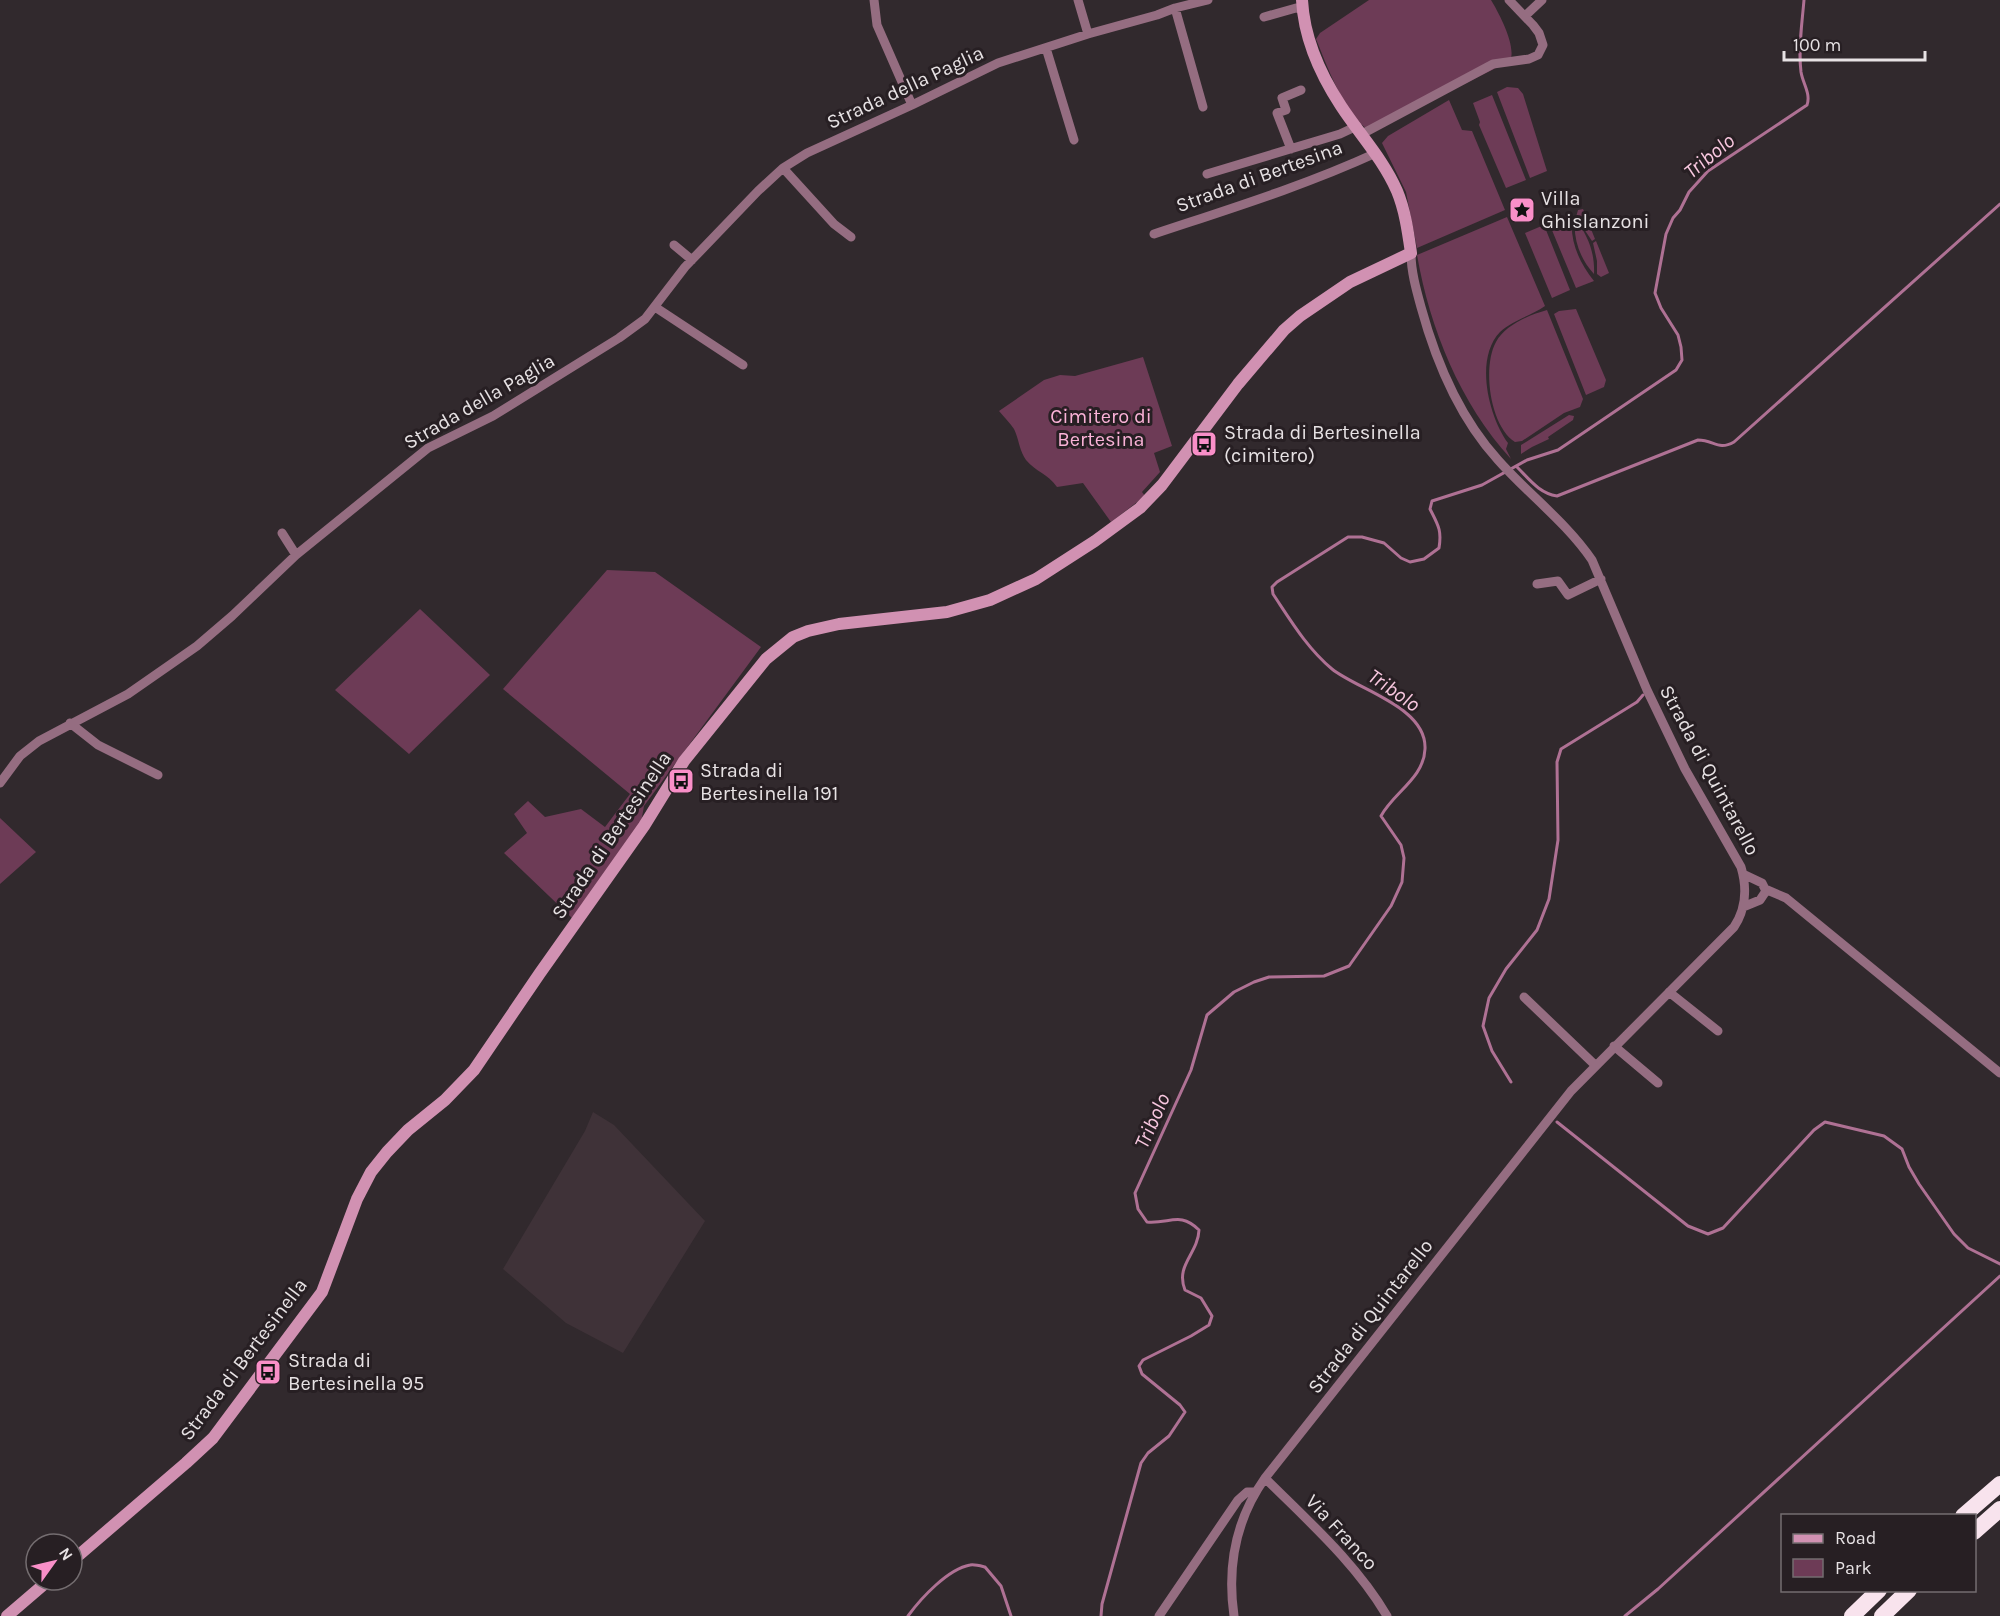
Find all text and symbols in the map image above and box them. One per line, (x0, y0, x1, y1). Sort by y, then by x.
scale bar (1784, 24, 1925, 62)
text: 100 m (1793, 34, 1841, 56)
street label: Strada della Paglia (823, 41, 987, 134)
water label: Tribolo (1679, 128, 1740, 184)
street label: Strada di Bertesina (1173, 136, 1345, 217)
place label: Villa Ghislanzoni (1541, 187, 1650, 233)
place icon: Villa Ghislanzoni (1507, 195, 1537, 225)
street label: Strada della Paglia (400, 349, 559, 454)
park label: Cimitero di Bertesina (1050, 405, 1152, 451)
place label: Strada di Bertesinella (cimitero) (1224, 421, 1421, 467)
bus stop icon: Strada di Bertesinella (cimitero) (1189, 429, 1219, 459)
water label: Tribolo (1363, 664, 1425, 717)
street label: Strada di Quintarello (1655, 681, 1764, 859)
street label: Strada di Bertesinella (547, 747, 676, 923)
place label: Strada di Bertesinella 191 (700, 759, 838, 805)
bus stop icon: Strada di Bertesinella 191 (666, 766, 696, 796)
water label: Tribolo (1129, 1089, 1175, 1152)
street label: Strada di Quintarello (1303, 1235, 1438, 1398)
street label: Strada di Bertesinella (175, 1274, 312, 1445)
place label: Strada di Bertesinella 95 (288, 1349, 424, 1395)
bus stop icon: Strada di Bertesinella 95 (253, 1357, 283, 1387)
street label: Via Franco (1301, 1490, 1382, 1575)
legend (1781, 1514, 1976, 1592)
text: Road (1835, 1527, 1876, 1549)
north arrow (24, 1532, 84, 1592)
text: N (55, 1544, 77, 1564)
text: Park (1835, 1557, 1872, 1579)

